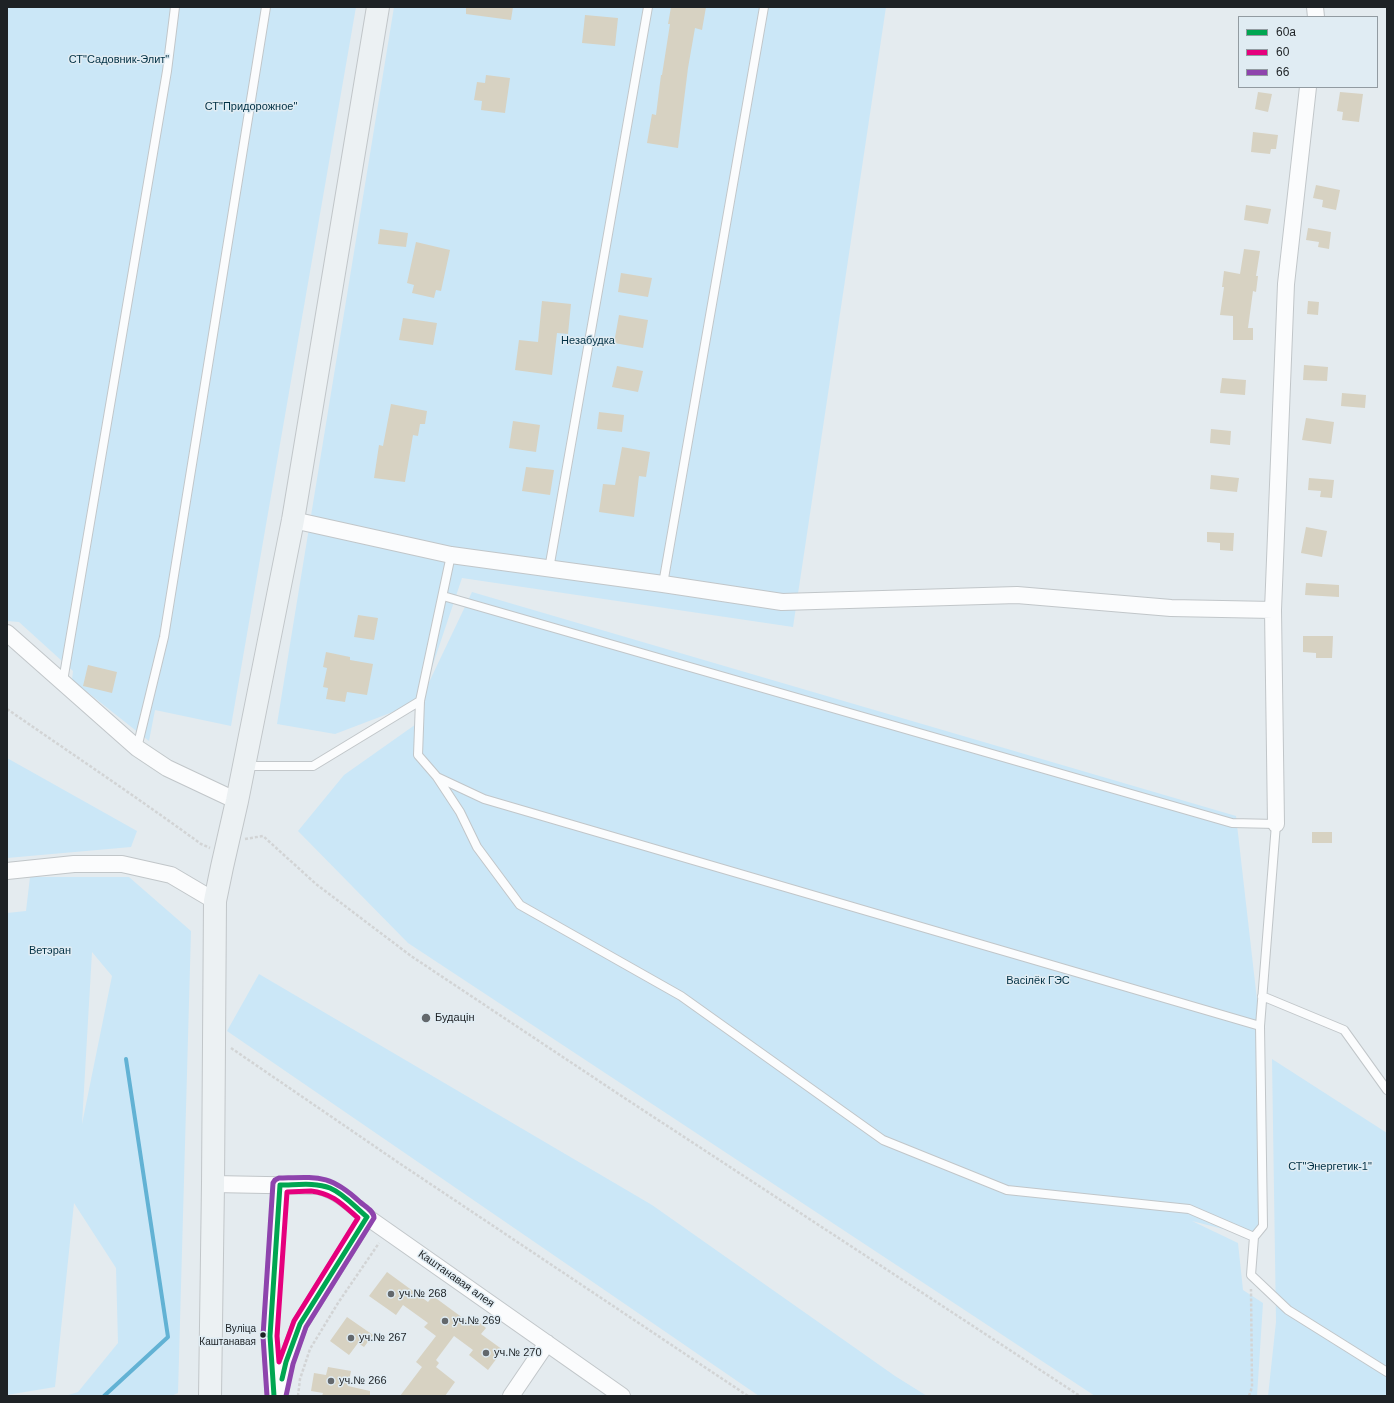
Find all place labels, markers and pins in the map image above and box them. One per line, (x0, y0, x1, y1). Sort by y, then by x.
place label: Будацін (435, 1011, 474, 1025)
marker: Будацін (420, 1012, 432, 1024)
place label: уч.№ 268 (399, 1287, 446, 1301)
marker: уч.№ 268 (386, 1289, 396, 1299)
place label: уч.№ 269 (453, 1314, 500, 1328)
marker: уч.№ 269 (440, 1316, 450, 1326)
place label: Вуліца Каштанавая (199, 1323, 256, 1346)
marker: Вуліца Каштанавая (258, 1330, 268, 1340)
place label: уч.№ 267 (359, 1331, 406, 1345)
marker: уч.№ 267 (346, 1333, 356, 1343)
place label: уч.№ 270 (494, 1346, 541, 1360)
marker: уч.№ 270 (481, 1348, 491, 1358)
place label: уч.№ 266 (339, 1374, 386, 1388)
marker: уч.№ 266 (326, 1376, 336, 1386)

